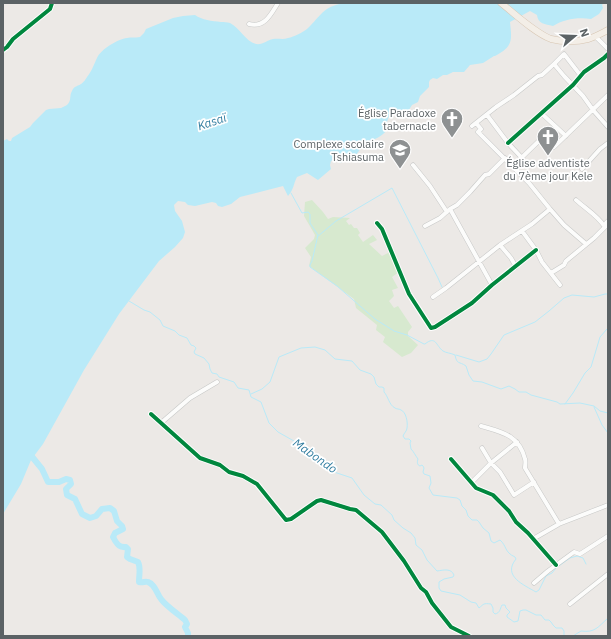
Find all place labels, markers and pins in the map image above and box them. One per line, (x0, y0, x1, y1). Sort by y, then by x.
place label: Église Paradoxe tabernacle (358, 106, 436, 133)
church icon: Église Paradoxe tabernacle (439, 106, 465, 139)
church icon: Église adventiste du 7ème jour Kele (535, 124, 561, 157)
place label: Complexe scolaire Tshiasuma (293, 137, 384, 164)
school or university icon: Complexe scolaire Tshiasuma (387, 137, 413, 170)
place label: Église adventiste du 7ème jour Kele (503, 156, 593, 183)

